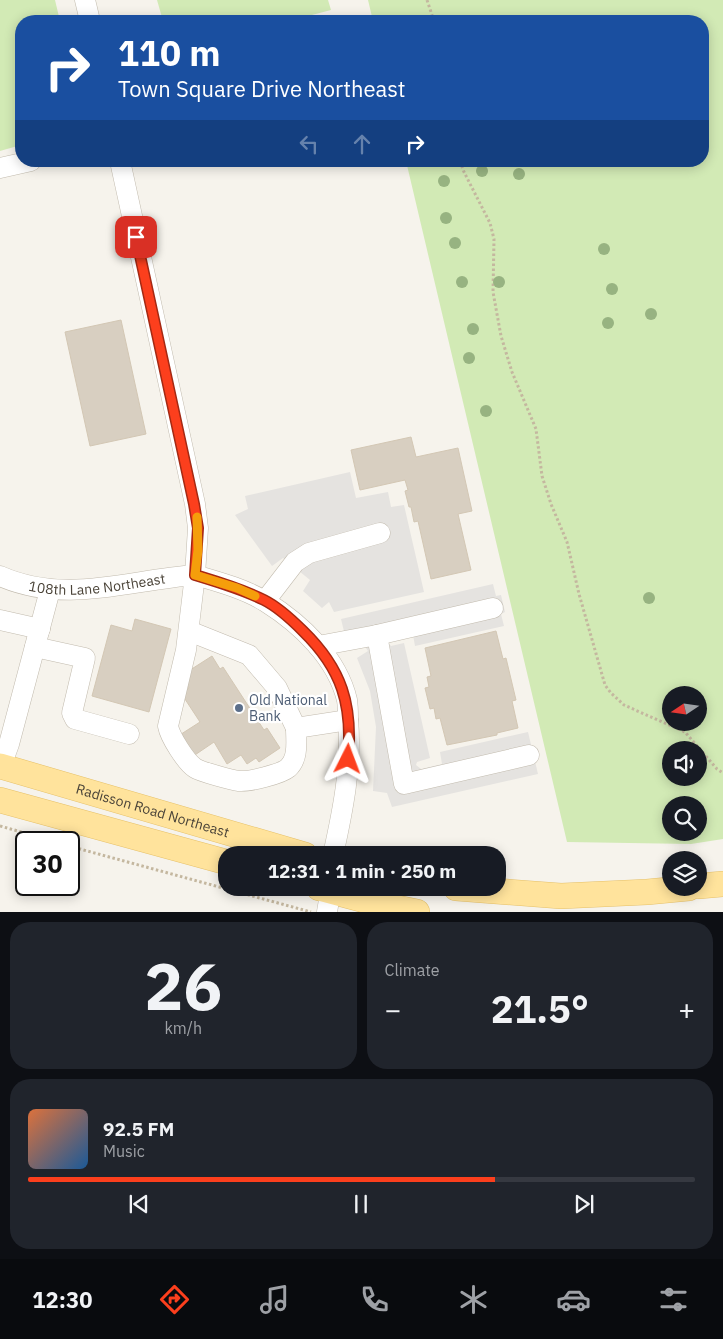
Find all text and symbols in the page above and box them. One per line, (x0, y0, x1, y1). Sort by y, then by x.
text: 110 m (118, 30, 221, 76)
icon: right (35, 35, 100, 100)
text: Town Square Drive Northeast (118, 74, 406, 103)
icon: left (295, 130, 323, 158)
icon: ahead (348, 130, 376, 158)
icon: right (401, 130, 429, 158)
pin (115, 216, 157, 258)
icon: arrive (122, 223, 150, 251)
street label: 108th Lane Northeast (27, 569, 166, 599)
north arrow (662, 686, 708, 731)
map controls (662, 686, 707, 896)
place label: Old National Bank (249, 691, 327, 725)
marker: Old National Bank (233, 702, 245, 714)
position arrow (321, 732, 373, 784)
button: sound (662, 741, 707, 786)
street label: Radisson Road Northeast (74, 780, 231, 841)
button: search (662, 796, 707, 841)
speed limit sign: 30 (15, 831, 80, 896)
button: layers (662, 851, 707, 896)
text: 12:31 · 1 min · 250 m (268, 859, 456, 883)
text: 26 (144, 943, 222, 1028)
text: Climate (385, 960, 440, 980)
text: 21.5° (491, 984, 589, 1033)
text: − (385, 991, 401, 1028)
text: + (678, 991, 695, 1028)
text: km/h (164, 1018, 202, 1038)
text: 92.5 FM (103, 1117, 174, 1141)
text: Music (103, 1141, 145, 1161)
icon: previous (125, 1190, 153, 1218)
icon: pause (347, 1190, 375, 1218)
icon: next (570, 1190, 598, 1218)
icon: directions (157, 1282, 192, 1317)
icon: music (257, 1282, 292, 1317)
icon: phone (357, 1282, 392, 1317)
icon: climate (456, 1282, 491, 1317)
icon: car (556, 1282, 591, 1317)
icon: filters (656, 1282, 691, 1317)
text: 12:30 (32, 1285, 92, 1314)

